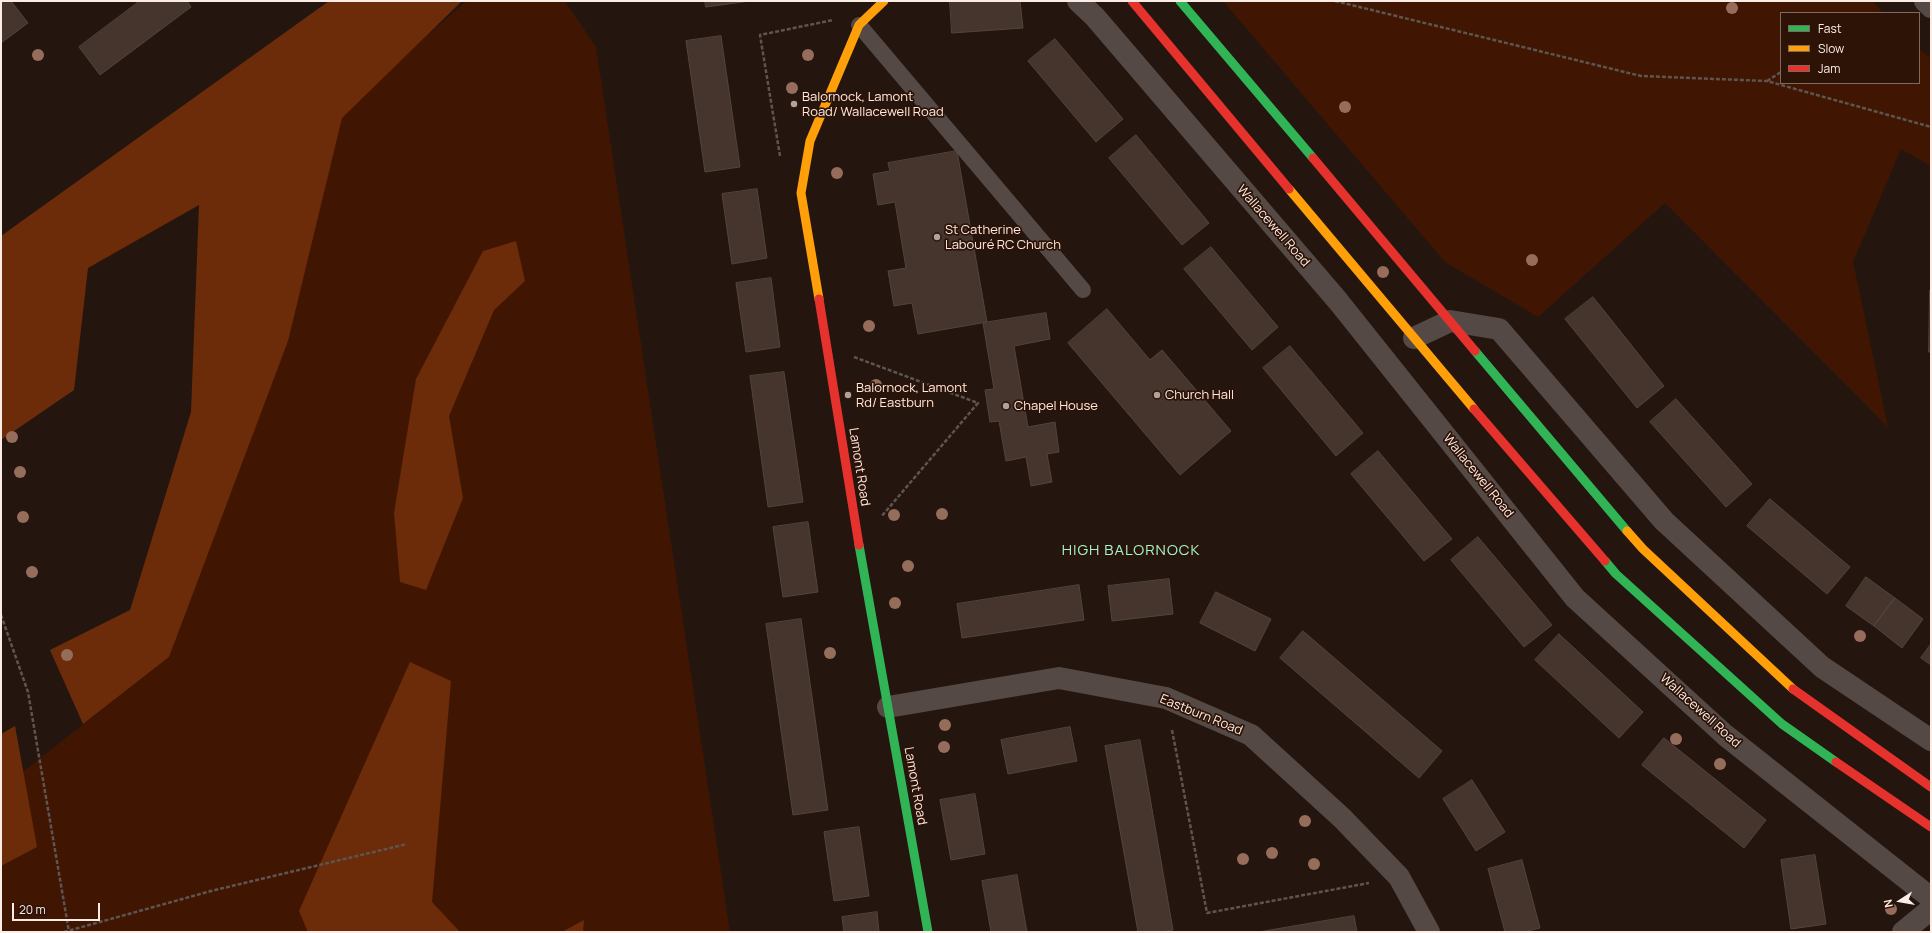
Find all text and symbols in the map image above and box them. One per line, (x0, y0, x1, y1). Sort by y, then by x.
legend (1780, 12, 1920, 84)
text: Fast (1818, 20, 1842, 37)
text: Slow (1818, 40, 1844, 57)
text: Jam (1818, 60, 1840, 77)
place label: Balornock, Lamont Road/ Wallacewell Road (802, 89, 944, 120)
marker: Balornock, Lamont Road/ Wallacewell Road (789, 99, 799, 109)
street label: Wallacewell Road (1233, 182, 1313, 270)
place label: St Catherine Labouré RC Church (945, 222, 1061, 253)
marker: St Catherine Labouré RC Church (932, 232, 942, 242)
place label: Balornock, Lamont Rd/ Eastburn (856, 380, 967, 411)
place label: Church Hall (1165, 387, 1234, 403)
marker: Balornock, Lamont Rd/ Eastburn (843, 390, 853, 400)
marker: Church Hall (1152, 390, 1162, 400)
place label: Chapel House (1014, 398, 1098, 414)
marker: Chapel House (1001, 401, 1011, 411)
street label: Lamont Road (845, 427, 873, 507)
street label: Wallacewell Road (1439, 431, 1517, 521)
district label: HIGH BALORNOCK (1062, 542, 1200, 560)
street label: Wallacewell Road (1656, 671, 1744, 751)
street label: Eastburn Road (1157, 691, 1245, 739)
street label: Lamont Road (900, 746, 930, 826)
north arrow (1880, 881, 1920, 921)
scale bar (14, 895, 102, 921)
text: N (1880, 898, 1896, 909)
text: 20 m (19, 901, 46, 918)

